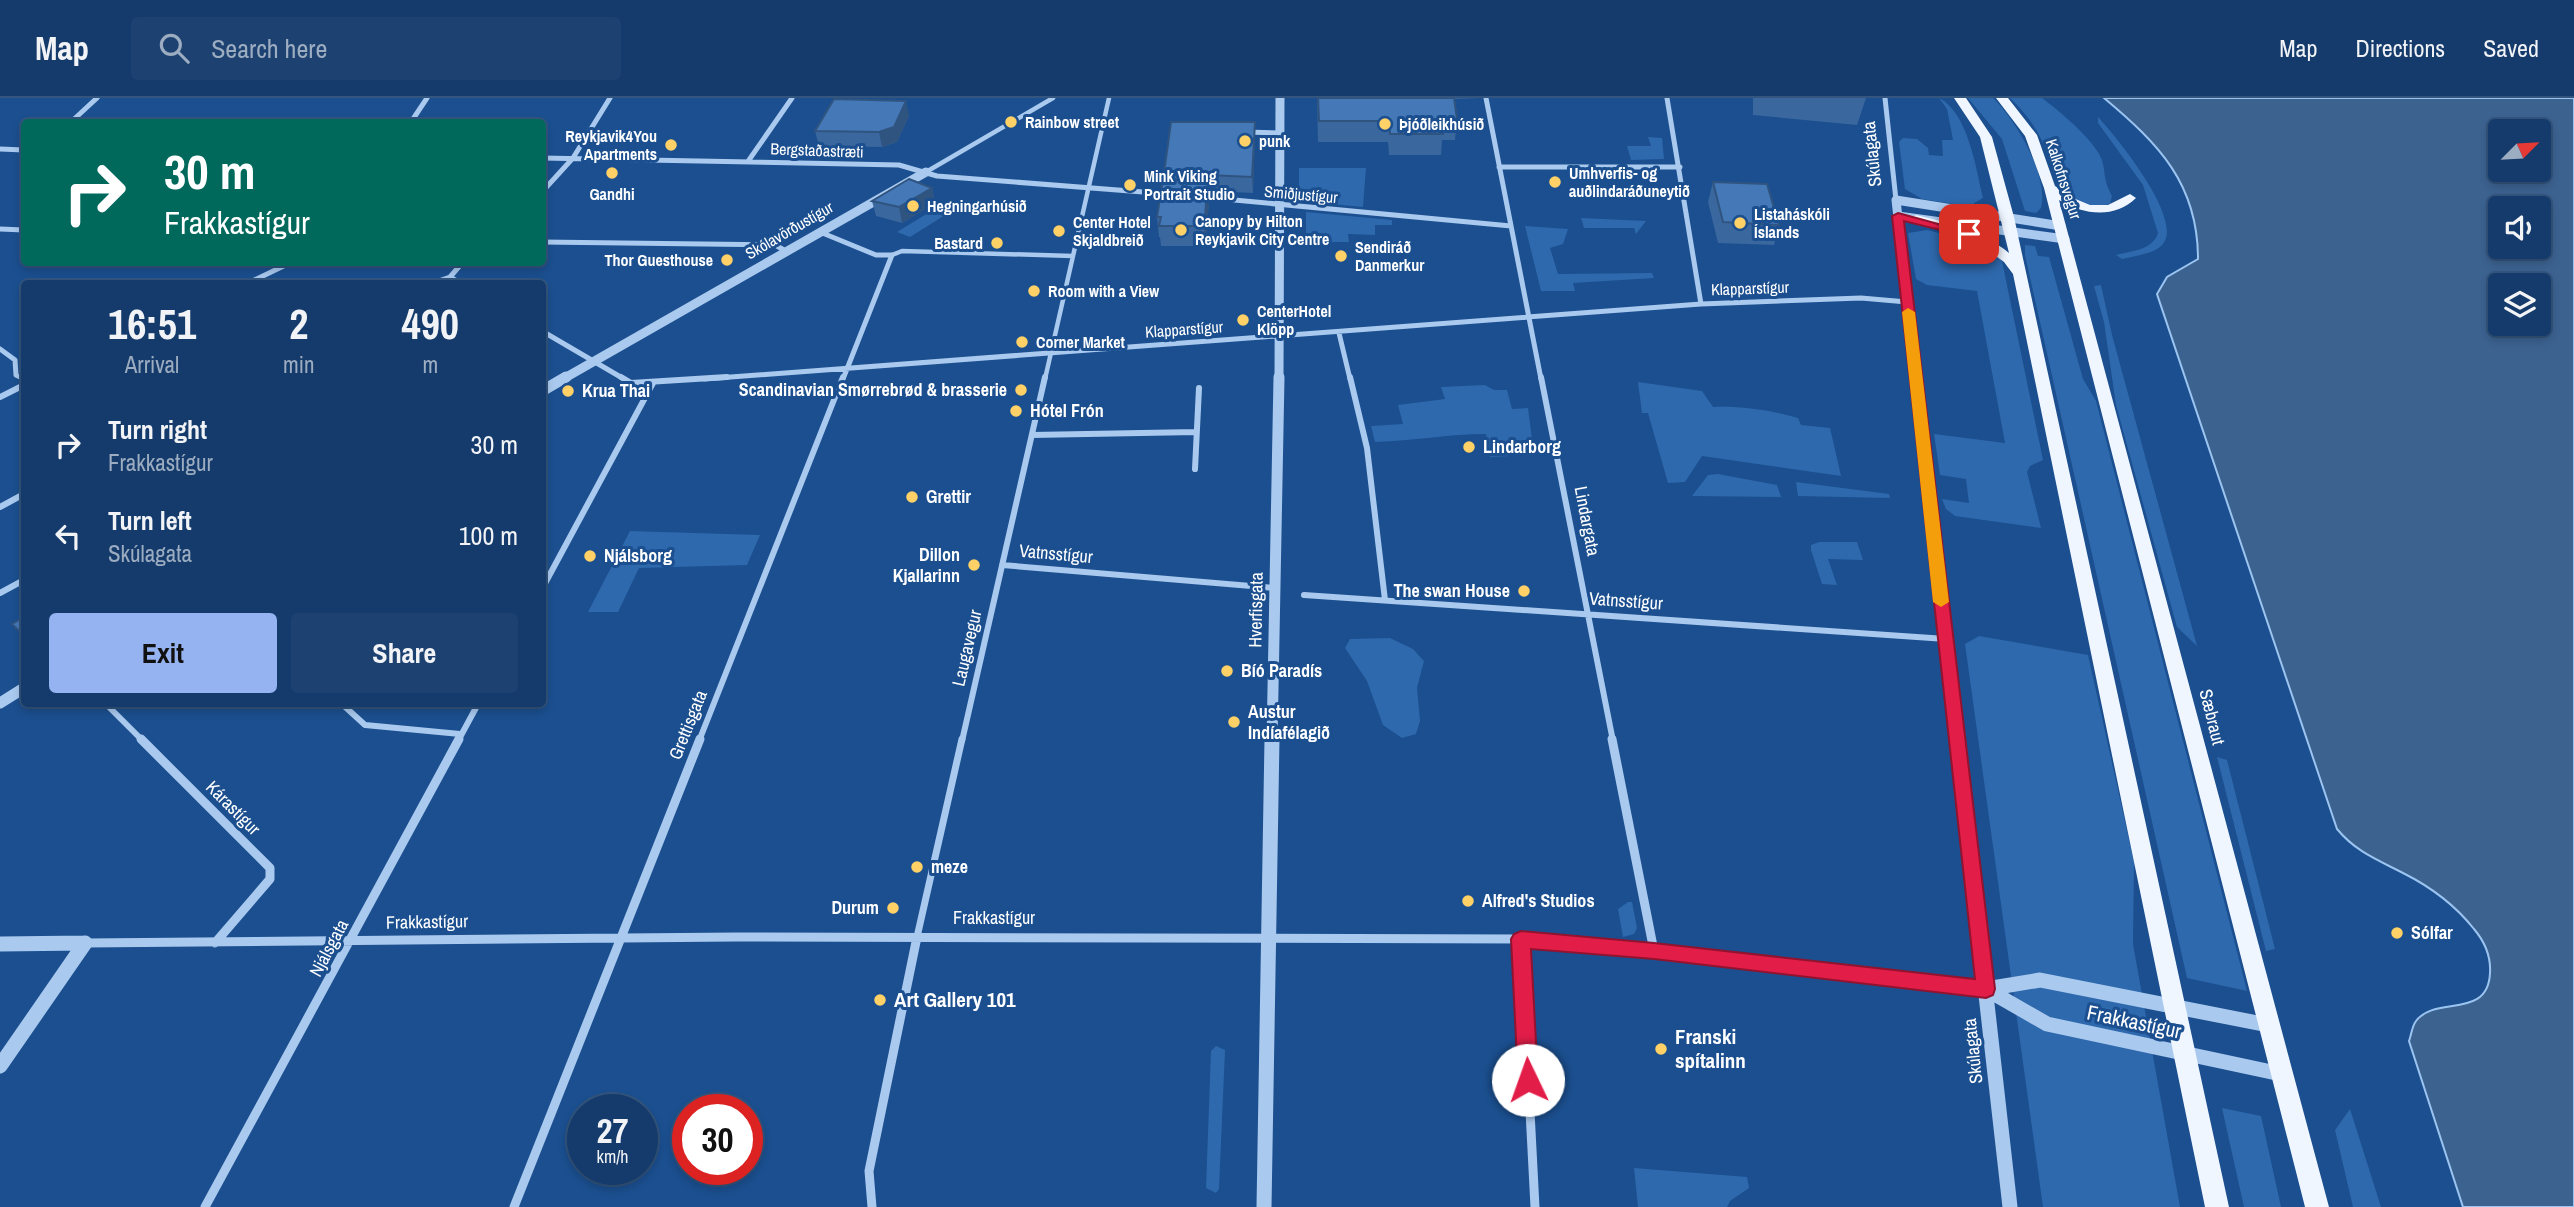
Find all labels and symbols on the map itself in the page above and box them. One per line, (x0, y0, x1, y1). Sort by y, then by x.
place label: Rainbow street (1025, 111, 1120, 133)
place label: Þjóðleikhúsið (1399, 113, 1484, 135)
marker: Rainbow street (1003, 114, 1019, 130)
marker: Þjóðleikhúsið (1377, 116, 1393, 132)
north arrow (2488, 119, 2552, 182)
street label: Skúlagata (1856, 120, 1887, 188)
place label: Reykjavik4You Apartments (565, 125, 657, 165)
place label: punk (1259, 130, 1291, 152)
marker: punk (1237, 133, 1253, 149)
street label: Kalkofnsvegur (2041, 136, 2088, 223)
marker: Reykjavik4You Apartments (663, 137, 679, 153)
street label: Bergstaðastræti (770, 137, 864, 163)
place label: Umhverfis- og auðlindaráðuneytið (1569, 162, 1690, 202)
marker: Gandhi (604, 165, 620, 181)
place label: Mink Viking Portrait Studio (1144, 165, 1235, 205)
marker: Umhverfis- og auðlindaráðuneytið (1547, 174, 1563, 190)
marker: Mink Viking Portrait Studio (1122, 177, 1138, 193)
street label: Smiðjustígur (1263, 180, 1339, 208)
place label: Gandhi (589, 183, 635, 205)
place label: Hegningarhúsið (927, 195, 1027, 217)
street label: Skólavörðustígur (741, 196, 838, 264)
marker: Hegningarhúsið (905, 198, 921, 214)
place label: Listaháskóli Íslands (1754, 203, 1830, 243)
pin (1939, 204, 1999, 264)
place label: Canopy by Hilton Reykjavik City Centre (1195, 210, 1329, 250)
place label: Center Hotel Skjaldbreið (1073, 211, 1151, 251)
marker: Listaháskóli Íslands (1732, 215, 1748, 231)
marker: Canopy by Hilton Reykjavik City Centre (1173, 222, 1189, 238)
marker: Center Hotel Skjaldbreið (1051, 223, 1067, 239)
place label: Bastard (934, 232, 983, 254)
marker: Bastard (989, 235, 1005, 251)
place label: Sendiráð Danmerkur (1355, 236, 1425, 276)
marker: Sendiráð Danmerkur (1333, 248, 1349, 264)
place label: Thor Guesthouse (604, 249, 713, 271)
marker: Thor Guesthouse (719, 252, 735, 268)
street label: Klapparstígur (1711, 276, 1790, 300)
place label: Room with a View (1048, 280, 1160, 302)
marker: Room with a View (1026, 283, 1042, 299)
place label: CenterHotel Klöpp (1257, 300, 1331, 340)
marker: CenterHotel Klöpp (1235, 312, 1251, 328)
street label: Klapparstígur (1144, 315, 1224, 343)
place label: Corner Market (1036, 331, 1126, 353)
marker: Corner Market (1014, 334, 1030, 350)
place label: Scandinavian Smørrebrød & brasserie (739, 377, 1007, 402)
place label: Krua Thai (582, 378, 650, 403)
marker: Scandinavian Smørrebrød & brasserie (1013, 382, 1029, 398)
marker: Krua Thai (560, 383, 576, 399)
place label: Hótel Frón (1030, 398, 1104, 423)
marker: Hótel Frón (1008, 403, 1024, 419)
place label: Lindarborg (1483, 434, 1561, 459)
marker: Lindarborg (1461, 439, 1477, 455)
place label: Grettir (926, 484, 971, 509)
street label: Lindargata (1568, 484, 1606, 558)
marker: Grettir (904, 489, 920, 505)
street label: Vatnsstígur (1018, 538, 1094, 569)
place label: Dillon Kjallarinn (893, 542, 960, 588)
place label: Njálsborg (604, 543, 672, 568)
marker: Njálsborg (582, 548, 598, 564)
marker: Dillon Kjallarinn (966, 557, 982, 573)
street label: Hverfisgata (1242, 572, 1269, 648)
place label: The swan House (1394, 578, 1510, 603)
marker: The swan House (1516, 583, 1532, 599)
street label: Vatnsstígur (1588, 585, 1664, 616)
street label: Laugavegur (946, 607, 987, 689)
place label: Bíó Paradís (1241, 658, 1322, 683)
marker: Bíó Paradís (1219, 663, 1235, 679)
street label: Grettisgata (662, 686, 713, 763)
street label: Sæbraut (2194, 686, 2231, 747)
place label: Austur Indíafélagið (1248, 699, 1330, 745)
marker: Austur Indíafélagið (1226, 714, 1242, 730)
street label: Kárastígur (200, 775, 266, 841)
place label: meze (931, 854, 968, 879)
marker: meze (909, 859, 925, 875)
place label: Alfred's Studios (1482, 888, 1595, 913)
marker: Alfred's Studios (1460, 893, 1476, 909)
place label: Durum (831, 895, 879, 920)
marker: Durum (885, 900, 901, 916)
street label: Frakkastígur (953, 905, 1035, 930)
street label: Frakkastígur (386, 908, 468, 935)
street label: Njálsgata (303, 915, 354, 981)
place label: Sólfar (2411, 920, 2453, 945)
marker: Sólfar (2389, 925, 2405, 941)
place label: Art Gallery 101 (894, 985, 1016, 1014)
marker: Art Gallery 101 (872, 992, 888, 1008)
street label: Frakkastígur (2084, 997, 2184, 1046)
street label: Skúlagata (1957, 1017, 1988, 1085)
place label: Franski spítalinn (1675, 1022, 1746, 1075)
marker: Franski spítalinn (1653, 1041, 1669, 1057)
position arrow (1491, 1043, 1565, 1117)
speed limit sign: 30 (672, 1094, 763, 1185)

